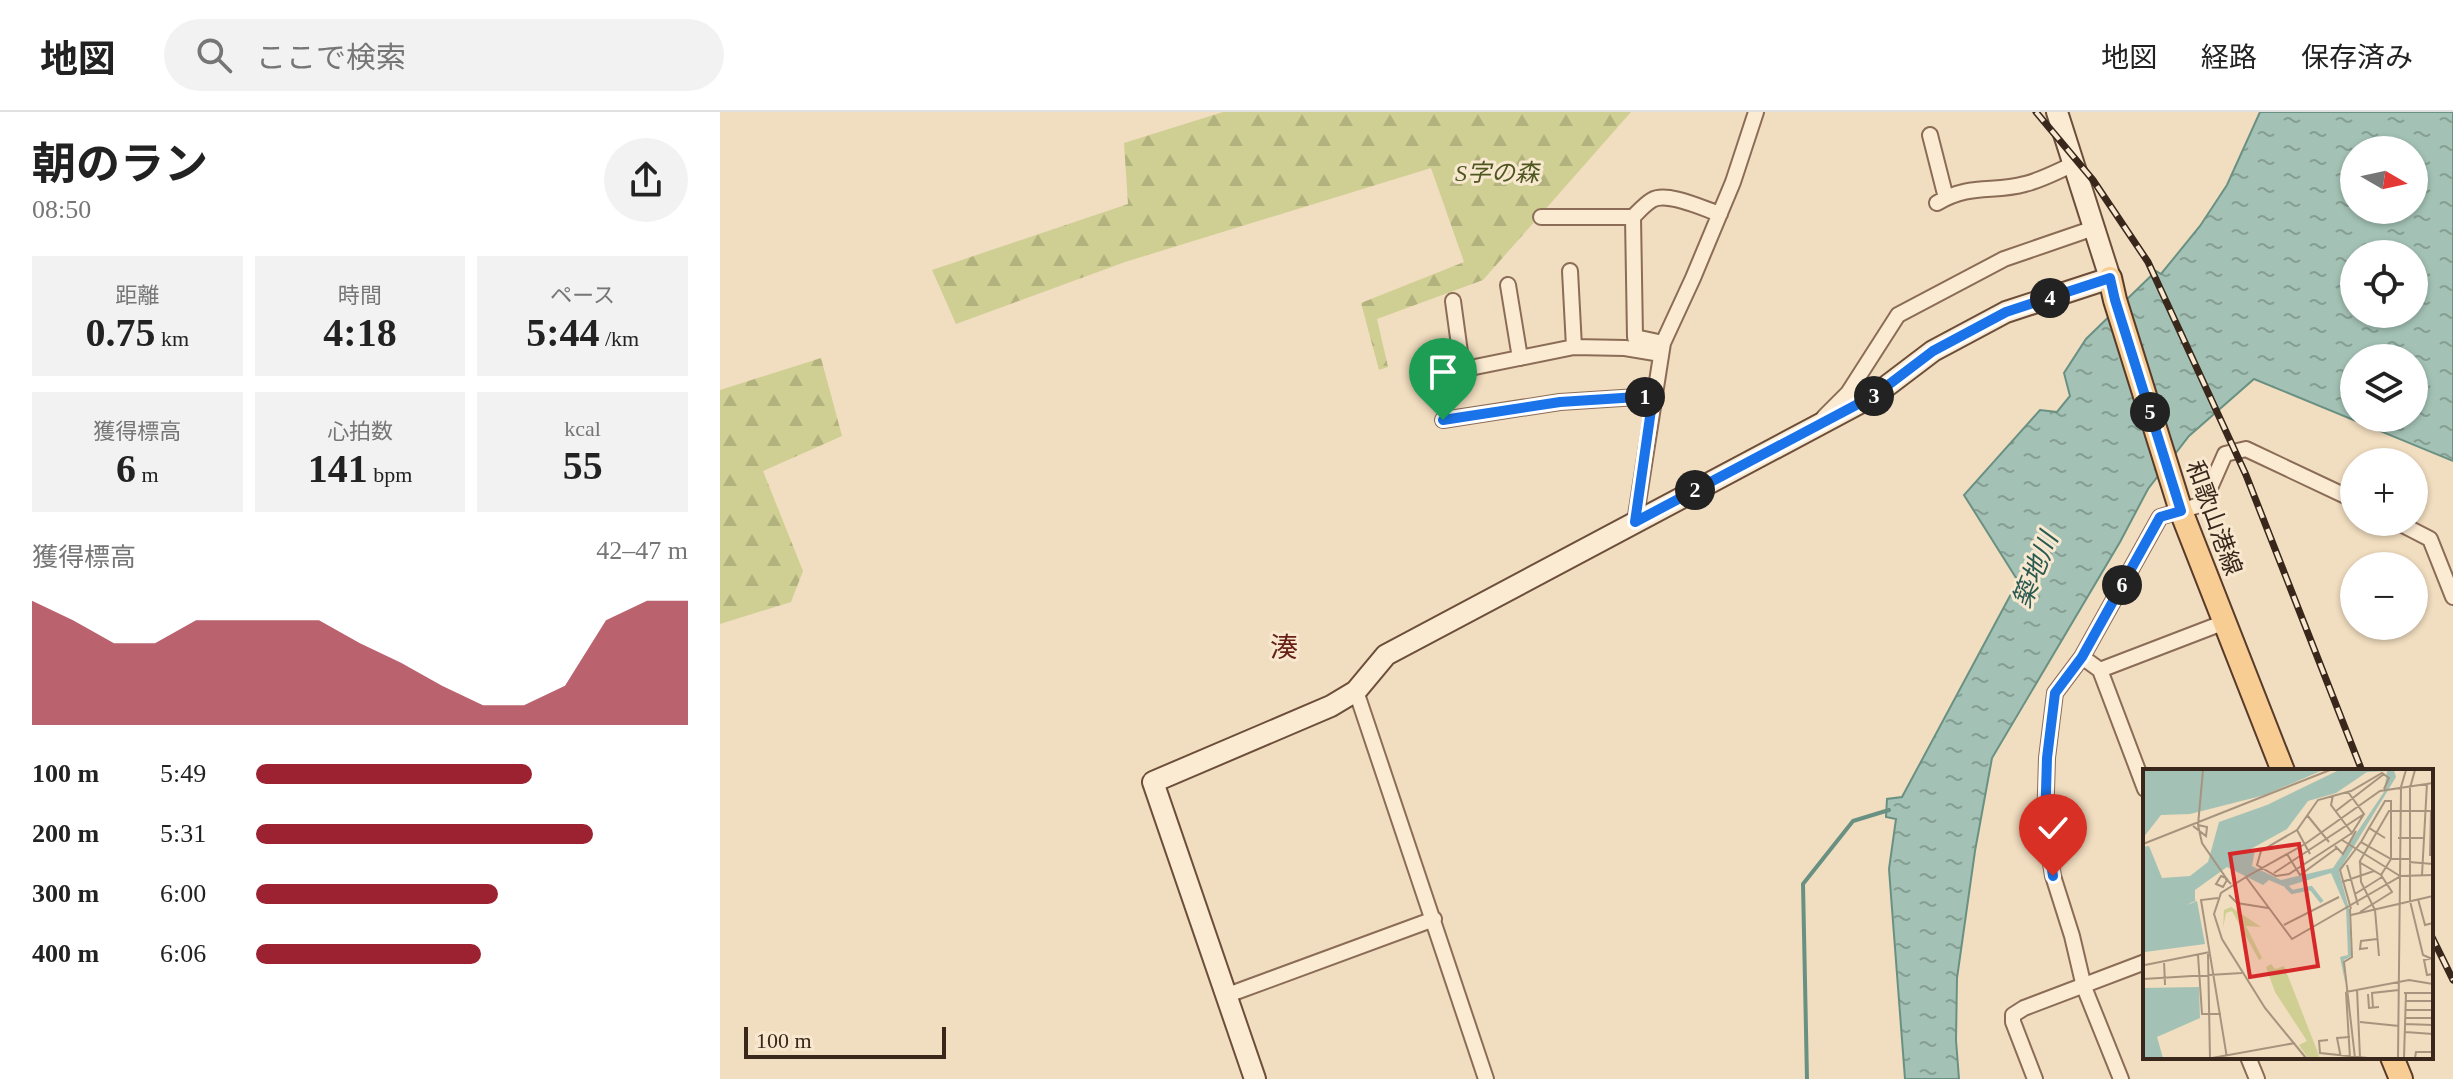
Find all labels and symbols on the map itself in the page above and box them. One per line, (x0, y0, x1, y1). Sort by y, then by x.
north arrow (2340, 136, 2428, 224)
park label: S字の森 (1455, 160, 1541, 186)
pin: 4 (2030, 278, 2070, 318)
pin (1409, 338, 1477, 420)
pin: 3 (1854, 376, 1894, 416)
pin: 1 (1625, 377, 1665, 417)
pin: 5 (2130, 392, 2170, 432)
street label: 和歌山港線 (2181, 457, 2247, 579)
pin: 2 (1675, 470, 1715, 510)
water label: 築地川 (2007, 526, 2065, 612)
pin: 6 (2102, 565, 2142, 605)
district label: 湊 (1270, 632, 1298, 663)
inset map (2143, 769, 2433, 1059)
pin (2019, 794, 2087, 876)
scale bar (744, 1023, 946, 1059)

